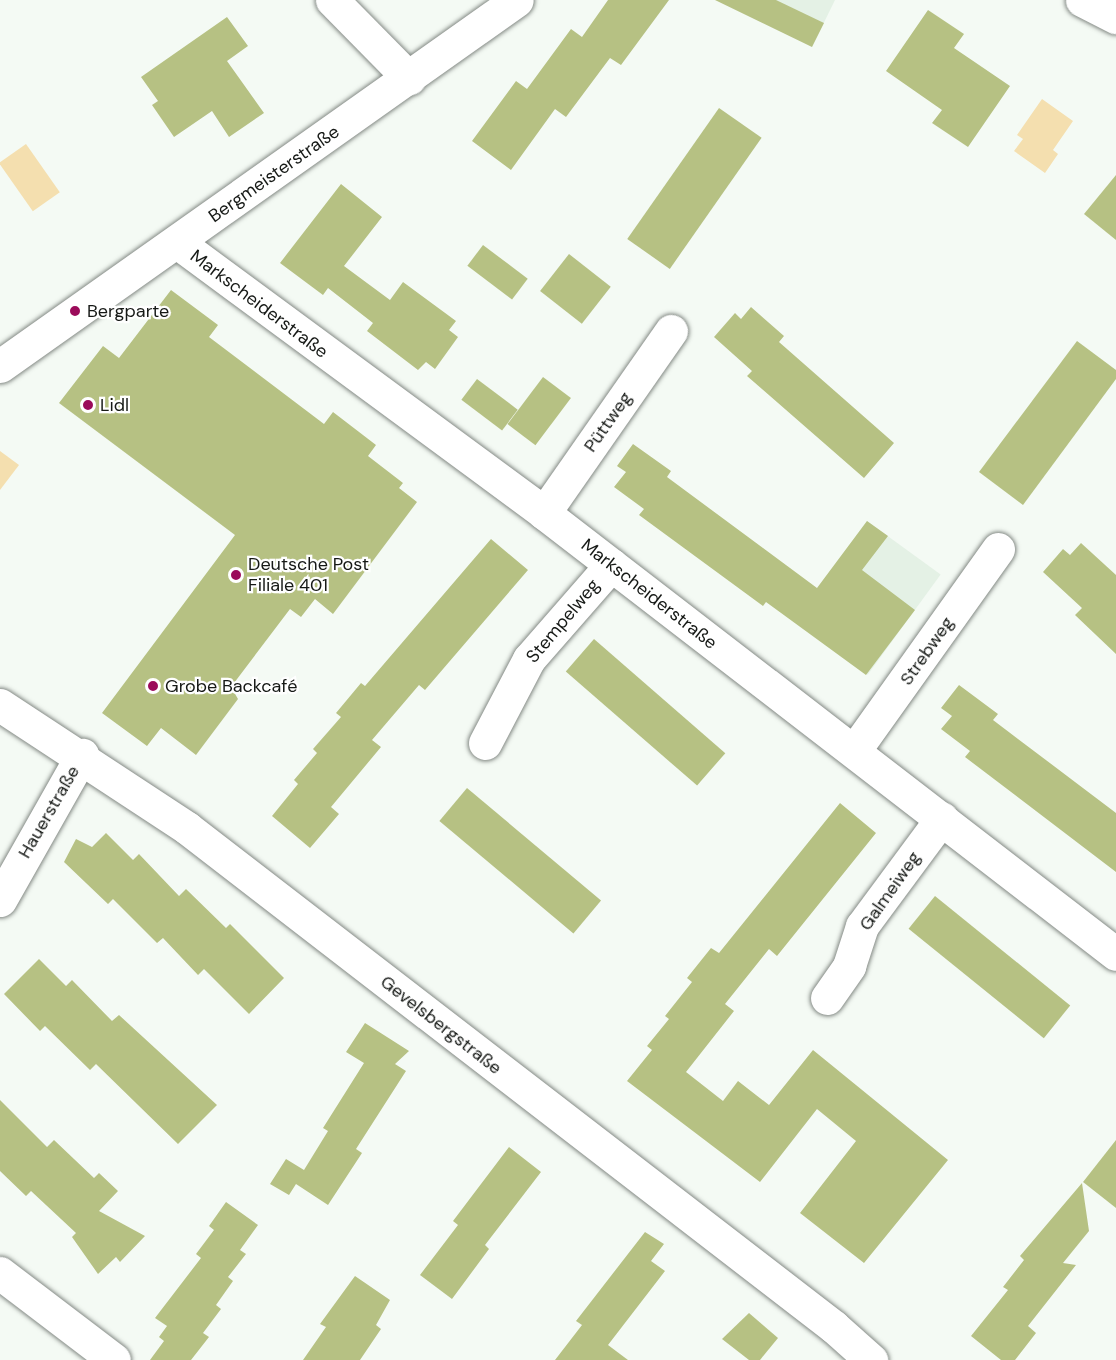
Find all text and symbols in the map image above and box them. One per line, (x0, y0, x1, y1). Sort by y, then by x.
street label: Bergmeisterstraße (205, 121, 343, 227)
street label: Markscheiderstraße (186, 245, 332, 363)
place label: Bergparte (87, 300, 169, 322)
marker: Bergparte (68, 304, 82, 318)
street label: Püttweg (580, 388, 636, 456)
place label: Lidl (100, 394, 129, 416)
marker: Lidl (81, 398, 95, 412)
street label: Markscheiderstraße (577, 534, 721, 654)
place label: Deutsche Post Filiale 401 (248, 554, 369, 596)
marker: Deutsche Post Filiale 401 (229, 568, 243, 582)
street label: Stempelweg (522, 575, 604, 667)
street label: Strebweg (896, 613, 958, 689)
place label: Grobe Backcafé (165, 675, 297, 697)
marker: Grobe Backcafé (146, 679, 160, 693)
street label: Hauerstraße (14, 762, 84, 862)
street label: Galmeiweg (855, 847, 925, 935)
street label: Gevelsbergstraße (376, 971, 506, 1079)

